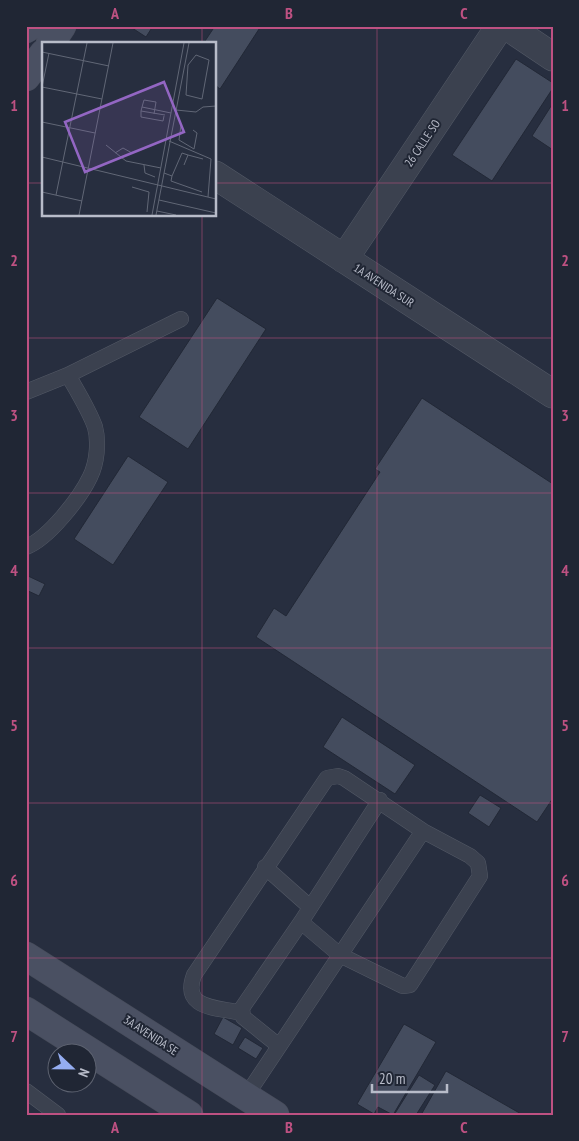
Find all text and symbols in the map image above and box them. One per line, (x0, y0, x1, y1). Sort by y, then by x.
text: A (110, 3, 120, 23)
text: B (285, 3, 293, 23)
text: C (460, 3, 468, 23)
inset map (42, 42, 216, 216)
text: 1 (10, 95, 18, 115)
text: 1 (561, 95, 569, 115)
street label: 26 CALLE SO (401, 116, 443, 169)
text: 2 (10, 250, 18, 270)
text: 2 (561, 250, 569, 270)
street label: 1A AVENIDA SUR (351, 260, 417, 310)
text: 3 (10, 405, 18, 425)
text: 3 (561, 405, 569, 425)
text: 4 (10, 560, 18, 580)
text: 4 (561, 560, 569, 580)
text: 5 (10, 715, 18, 735)
text: 5 (561, 715, 569, 735)
text: 6 (10, 870, 18, 890)
text: 6 (561, 870, 569, 890)
street label: 3A AVENIDA SE (121, 1012, 181, 1058)
text: 7 (10, 1026, 18, 1046)
text: 7 (561, 1026, 569, 1046)
north arrow (48, 1044, 98, 1094)
scale bar (372, 1061, 446, 1093)
text: N (74, 1066, 94, 1080)
text: 20 m (379, 1069, 405, 1088)
text: A (110, 1117, 120, 1137)
text: B (285, 1117, 293, 1137)
text: C (460, 1117, 468, 1137)

